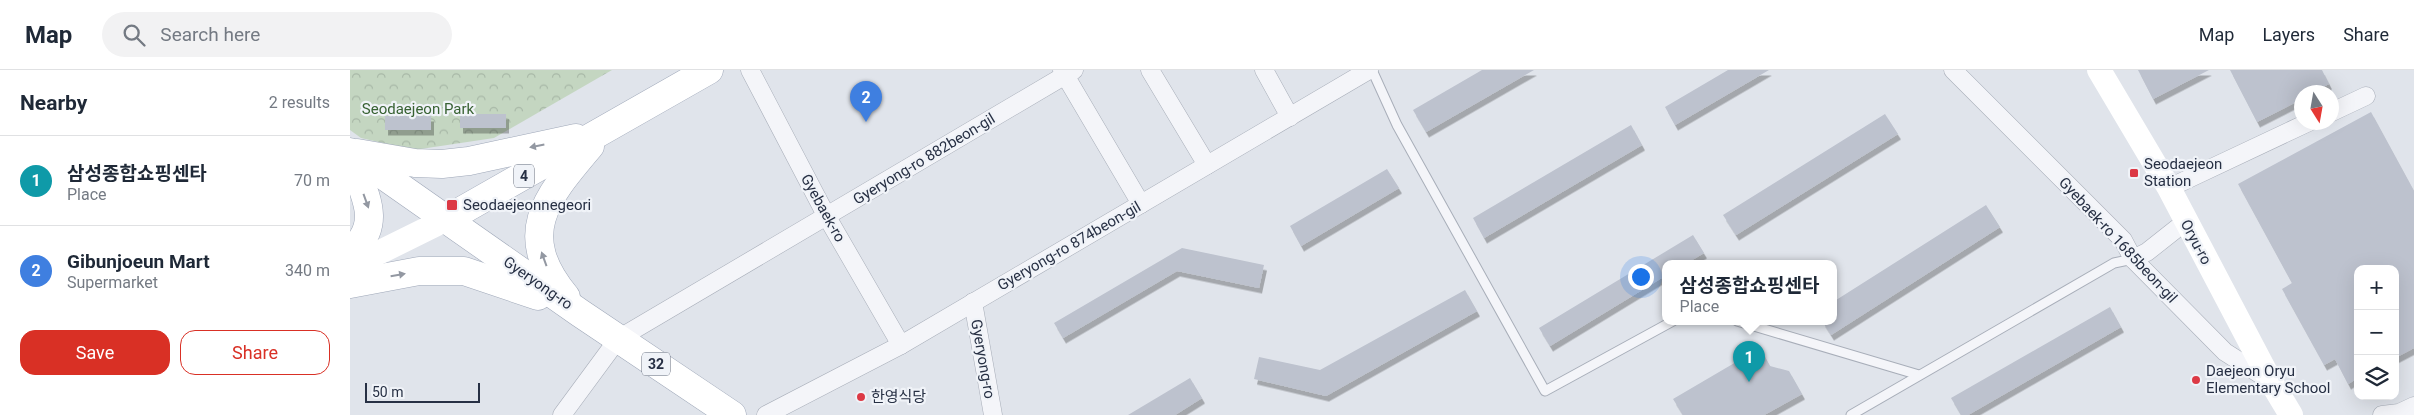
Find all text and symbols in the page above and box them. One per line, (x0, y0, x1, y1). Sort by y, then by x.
search box (102, 12, 452, 57)
text: Map (25, 21, 72, 49)
icon: search (120, 21, 148, 49)
text: Search here (160, 23, 260, 46)
text: Map (2199, 24, 2234, 45)
text: Layers (2262, 24, 2315, 45)
text: Share (2343, 24, 2389, 45)
pin: 2 (850, 81, 882, 122)
north arrow (2294, 85, 2339, 130)
text: Nearby (20, 91, 87, 115)
text: 2 results (269, 93, 330, 112)
park label: Seodaejeon Park (362, 100, 475, 118)
street label: Gyeryong-ro 882beon-gil (850, 109, 998, 209)
one-way arrow (528, 142, 544, 150)
place label: Seodaejeon Station (2144, 155, 2222, 190)
text: 삼성종합쇼핑센타 (67, 162, 207, 185)
road number: 4 (514, 164, 534, 188)
marker: Seodaejeon Station (2128, 167, 2140, 179)
text: 1 (31, 171, 41, 190)
text: 70 m (294, 171, 330, 190)
street label: Gyebaek-ro (797, 171, 849, 245)
street label: Gyebaek-ro 1685beon-gil (2055, 173, 2181, 307)
text: Place (67, 185, 107, 204)
one-way arrow (363, 193, 370, 208)
place label: Seodaejeonnegeori (463, 196, 591, 214)
marker: Seodaejeonnegeori (445, 198, 459, 212)
street label: Gyeryong-ro 874beon-gil (994, 198, 1144, 294)
street label: Oryu-ro (2177, 216, 2215, 268)
text: Gibunjoeun Mart (67, 250, 210, 273)
one-way arrow (539, 251, 547, 266)
street label: Gyeryong-ro (500, 253, 576, 313)
popup (1662, 260, 1837, 325)
text: 2 (31, 261, 41, 280)
text: 340 m (285, 261, 330, 280)
your location (1628, 264, 1654, 290)
map controls (2354, 265, 2399, 400)
button: + (2354, 265, 2399, 310)
one-way arrow (390, 270, 406, 278)
text: Supermarket (67, 273, 158, 292)
text: 삼성종합쇼핑센타 (1680, 274, 1819, 297)
text: Place (1680, 297, 1719, 316)
button: − (2354, 310, 2399, 355)
street label: Gyeryong-ro (967, 318, 999, 400)
button: Save (20, 330, 170, 375)
button: Share (180, 330, 330, 375)
pin: 1 (1733, 341, 1765, 382)
road number: 32 (642, 352, 670, 376)
button: layers (2354, 355, 2399, 400)
place label: Daejeon Oryu Elementary School (2206, 362, 2330, 397)
marker: Daejeon Oryu Elementary School (2190, 374, 2202, 386)
scale bar (365, 380, 480, 403)
text: 50 m (372, 384, 404, 400)
place label: 한영식당 (871, 388, 926, 406)
marker: 한영식당 (855, 391, 867, 403)

